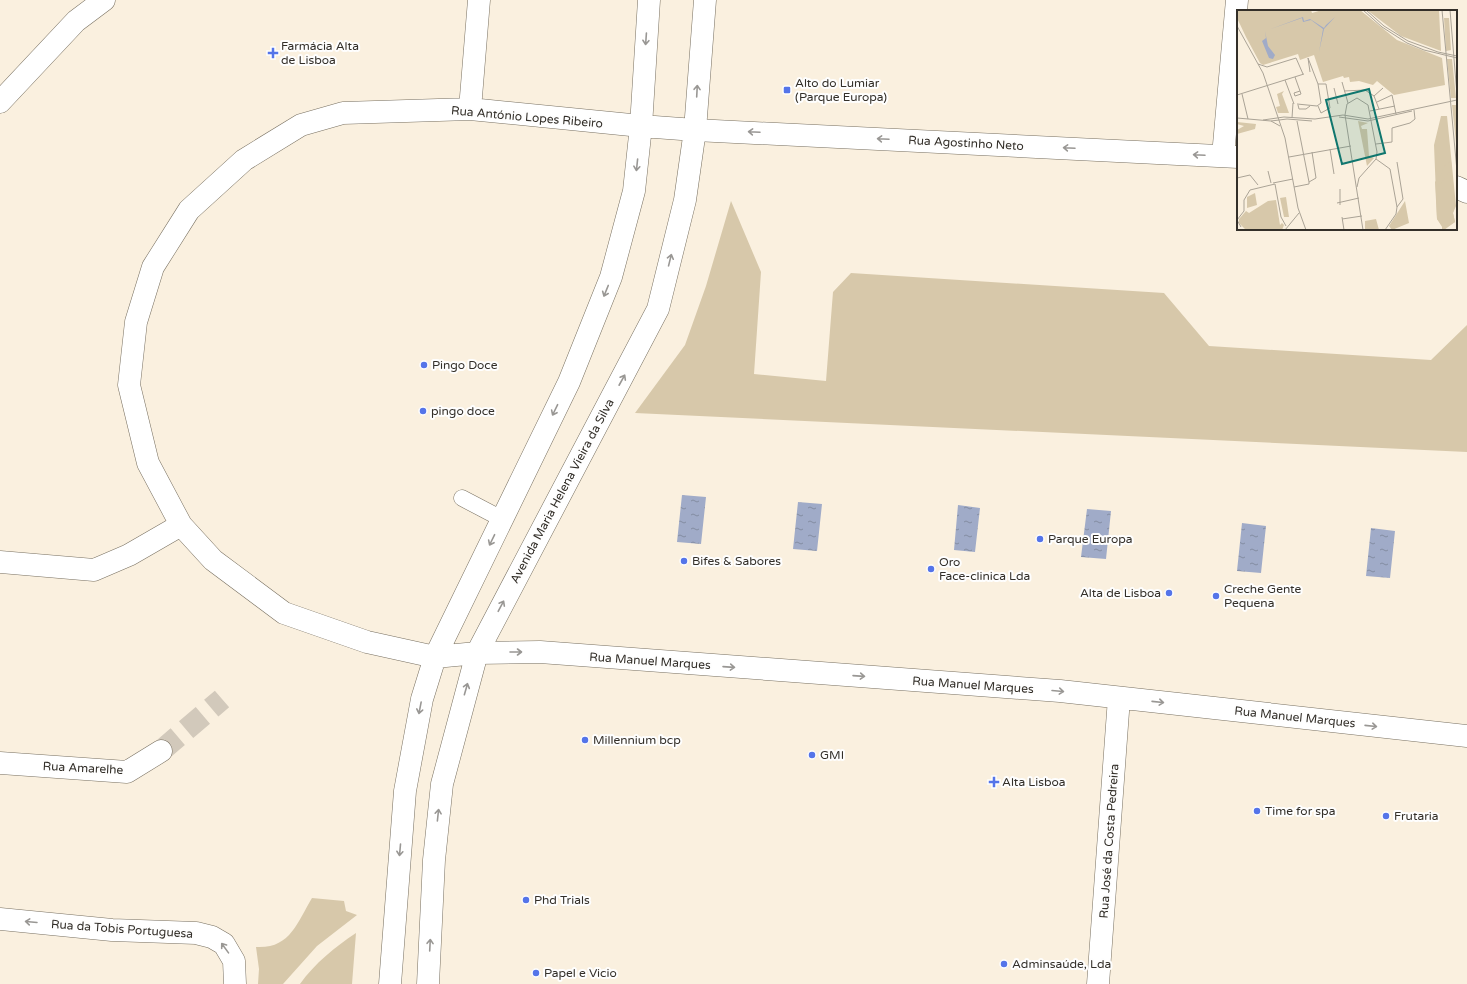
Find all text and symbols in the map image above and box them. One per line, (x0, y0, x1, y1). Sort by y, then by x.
inset map (1237, 10, 1457, 230)
one-way arrow (642, 32, 649, 45)
place label: Farmácia Alta de Lisboa (281, 39, 359, 67)
marker: Farmácia Alta de Lisboa (268, 48, 278, 58)
place label: Alto do Lumiar (Parque Europa) (795, 76, 887, 104)
one-way arrow (693, 85, 701, 98)
marker: Alto do Lumiar (Parque Europa) (782, 85, 792, 95)
street label: Rua António Lopes Ribeiro (451, 103, 603, 131)
one-way arrow (748, 129, 761, 136)
street label: Rua Agostinho Neto (908, 133, 1024, 153)
one-way arrow (877, 135, 890, 143)
one-way arrow (1063, 145, 1076, 152)
one-way arrow (1193, 151, 1206, 159)
one-way arrow (633, 158, 641, 171)
one-way arrow (667, 254, 675, 267)
one-way arrow (601, 284, 609, 296)
place label: Pingo Doce (432, 358, 498, 372)
marker: Pingo Doce (419, 360, 429, 370)
one-way arrow (618, 374, 626, 386)
street label: Avenida Maria Helena Vieira da Silva (507, 396, 617, 586)
place label: pingo doce (431, 404, 495, 418)
one-way arrow (551, 404, 558, 416)
marker: pingo doce (418, 406, 428, 416)
place label: Parque Europa (1048, 532, 1133, 546)
one-way arrow (488, 534, 495, 546)
marker: Parque Europa (1035, 534, 1045, 544)
place label: Bifes & Sabores (692, 554, 781, 568)
place label: Oro Face-clinica Lda (939, 555, 1030, 583)
marker: Bifes & Sabores (679, 556, 689, 566)
marker: Oro Face-clinica Lda (926, 564, 936, 574)
place label: Creche Gente Pequena (1224, 582, 1302, 610)
place label: Alta de Lisboa (1080, 586, 1161, 600)
marker: Alta de Lisboa (1164, 588, 1174, 598)
marker: Creche Gente Pequena (1211, 591, 1221, 601)
one-way arrow (498, 600, 506, 612)
one-way arrow (509, 648, 522, 656)
street label: Rua Manuel Marques (589, 650, 711, 672)
one-way arrow (722, 663, 735, 670)
one-way arrow (852, 673, 865, 680)
street label: Rua Manuel Marques (912, 674, 1034, 696)
one-way arrow (463, 682, 470, 695)
one-way arrow (1051, 688, 1064, 695)
one-way arrow (1151, 699, 1164, 706)
one-way arrow (416, 701, 424, 714)
street label: Rua Manuel Marques (1234, 704, 1356, 730)
one-way arrow (1364, 722, 1377, 729)
place label: Millennium bcp (593, 733, 681, 747)
marker: Millennium bcp (580, 735, 590, 745)
place label: GMI (820, 748, 844, 762)
marker: GMI (807, 750, 817, 760)
street label: Rua Amarelhe (42, 759, 124, 777)
street label: Rua José da Costa Pedreira (1097, 763, 1121, 919)
place label: Alta Lisboa (1002, 775, 1066, 789)
marker: Alta Lisboa (989, 777, 999, 787)
place label: Time for spa (1265, 804, 1335, 818)
marker: Time for spa (1252, 806, 1262, 816)
one-way arrow (435, 809, 442, 822)
place label: Frutaria (1394, 809, 1439, 823)
marker: Frutaria (1381, 811, 1391, 821)
one-way arrow (396, 843, 403, 856)
place label: Phd Trials (534, 893, 590, 907)
marker: Phd Trials (521, 895, 531, 905)
street label: Rua da Tobis Portuguesa (51, 917, 193, 941)
one-way arrow (25, 919, 38, 926)
one-way arrow (426, 939, 433, 952)
one-way arrow (221, 942, 229, 953)
place label: Adminsaúde, Lda (1012, 957, 1111, 971)
marker: Adminsaúde, Lda (999, 959, 1009, 969)
place label: Papel e Vicio (544, 966, 617, 980)
marker: Papel e Vicio (531, 968, 541, 978)

